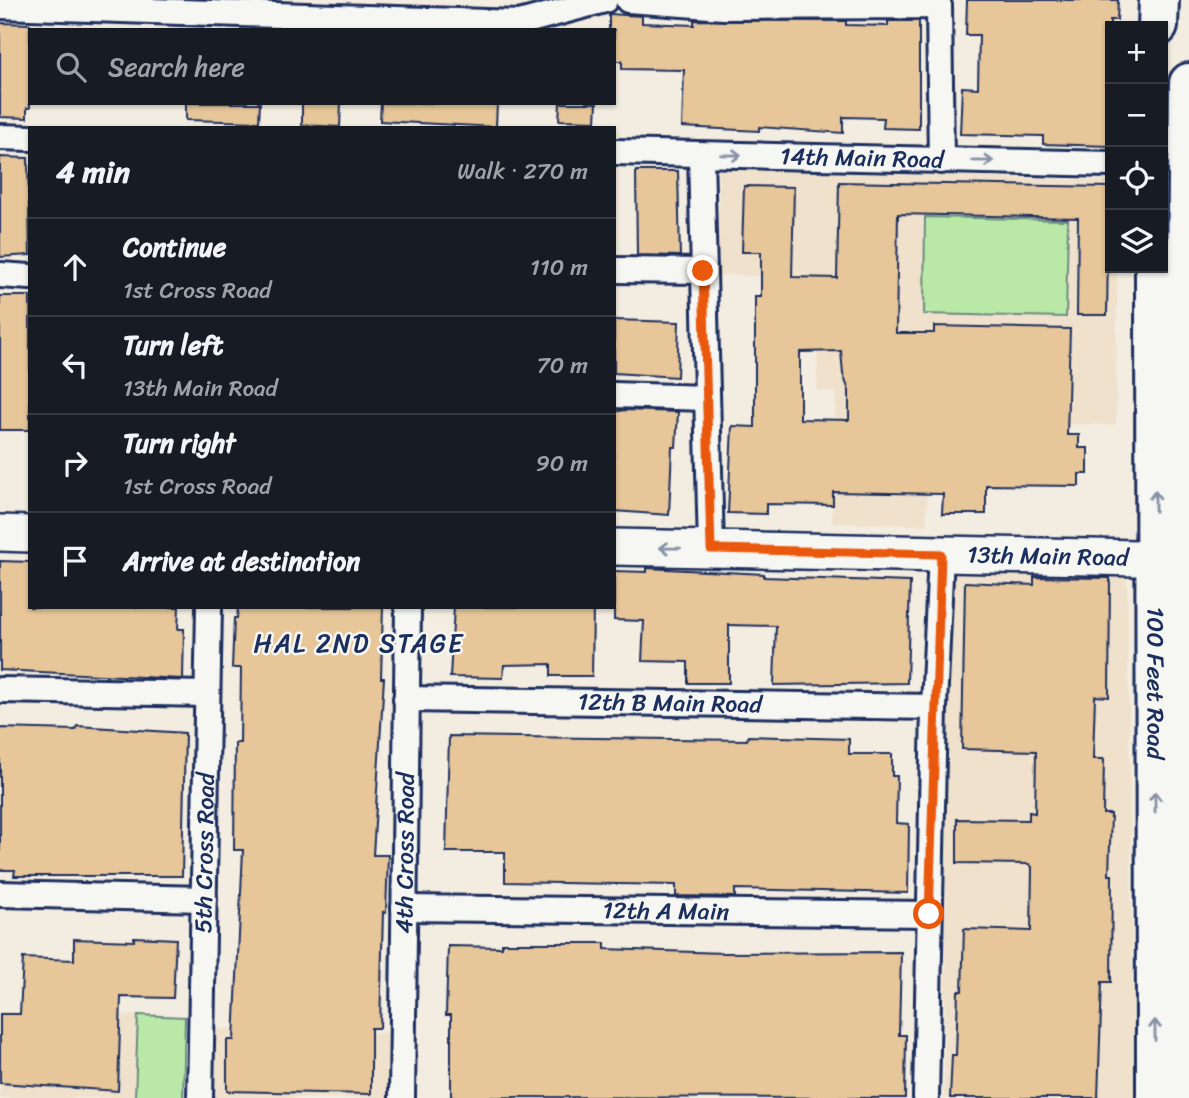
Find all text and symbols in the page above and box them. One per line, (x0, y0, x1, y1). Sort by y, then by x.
map controls (1105, 21, 1168, 273)
button: + (1105, 21, 1168, 84)
search box (28, 28, 616, 105)
text: Search here (108, 44, 245, 90)
icon: search (52, 48, 90, 86)
button: − (1105, 84, 1168, 147)
street label: 14th Main Road (780, 135, 946, 181)
text: 4 min (56, 145, 130, 199)
button: locate (1105, 147, 1168, 210)
one-way arrow (720, 149, 743, 162)
text: Walk · 270 m (457, 151, 588, 192)
one-way arrow (972, 155, 995, 168)
button: layers (1105, 210, 1168, 273)
text: Continue (123, 224, 226, 270)
text: 110 m (530, 247, 588, 288)
icon: ahead (56, 248, 94, 286)
route end (687, 255, 718, 286)
text: 1st Cross Road (123, 270, 271, 311)
text: Turn left (123, 322, 223, 368)
text: 70 m (537, 345, 588, 386)
icon: left (56, 346, 94, 384)
text: 13th Main Road (123, 368, 278, 409)
text: Turn right (123, 420, 236, 466)
text: 90 m (536, 443, 588, 484)
icon: right (56, 444, 94, 482)
text: 1st Cross Road (123, 466, 271, 507)
one-way arrow (1148, 490, 1162, 513)
street label: 13th Main Road (967, 533, 1131, 579)
text: Arrive at destination (123, 538, 360, 584)
icon: arrive (56, 542, 94, 580)
one-way arrow (659, 542, 682, 555)
street label: 100 Feet Road (1134, 607, 1177, 761)
district label: HAL 2ND STAGE (254, 620, 464, 666)
street label: 12th B Main Road (578, 681, 764, 725)
street label: 5th Cross Road (182, 771, 227, 934)
street label: 4th Cross Road (383, 771, 427, 934)
one-way arrow (1148, 791, 1162, 814)
street label: 12th A Main (602, 889, 730, 933)
route start (913, 898, 944, 929)
one-way arrow (1148, 1019, 1162, 1042)

